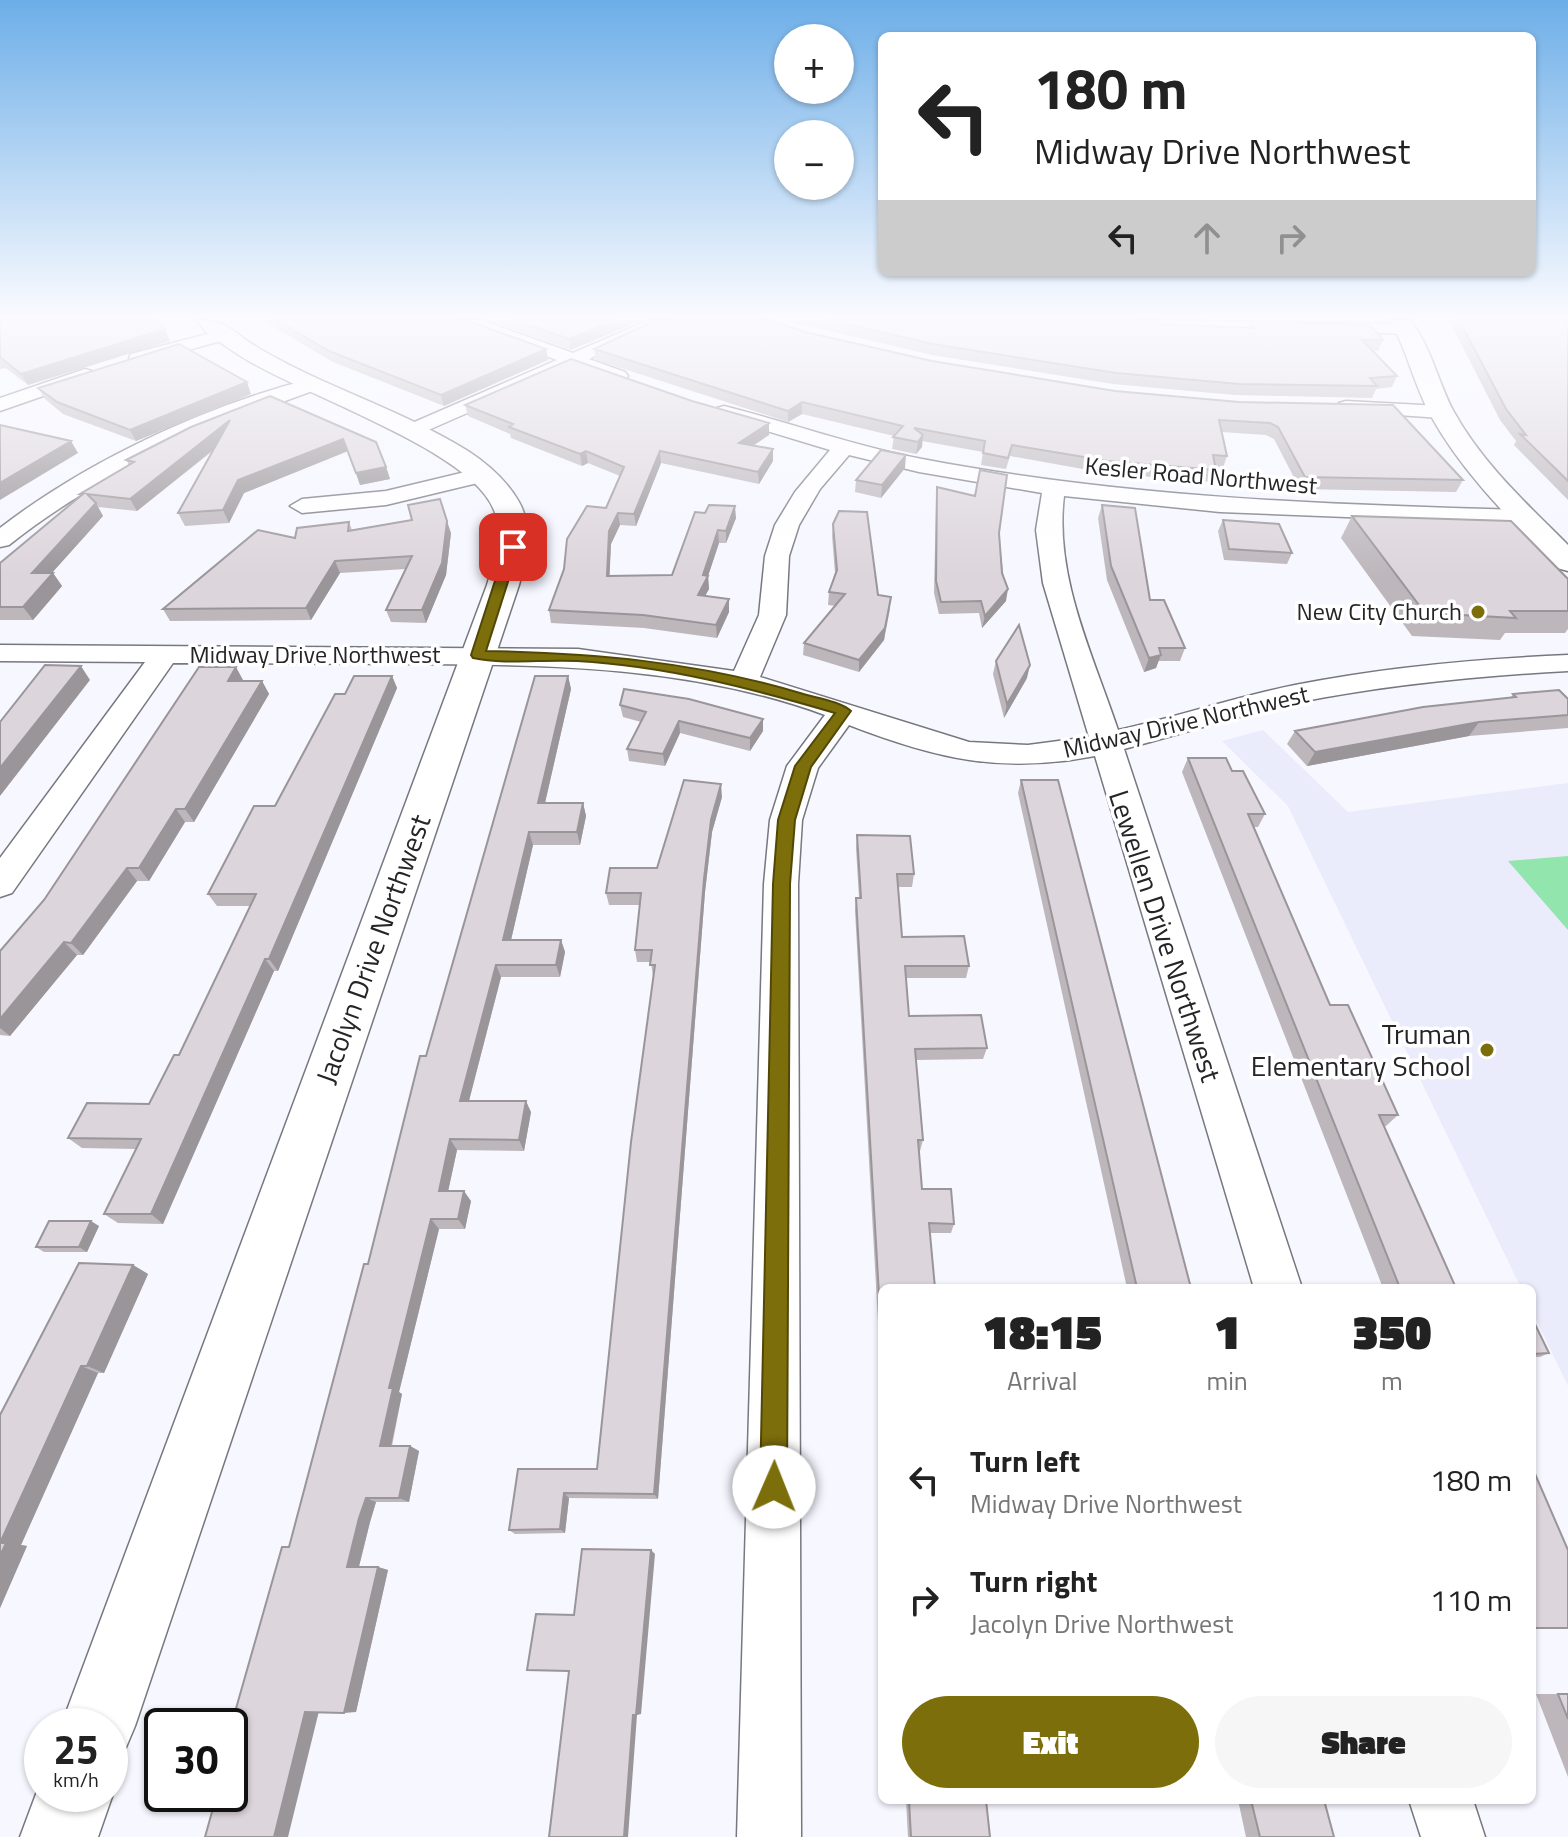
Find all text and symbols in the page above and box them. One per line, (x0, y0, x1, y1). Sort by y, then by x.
map controls (774, 24, 854, 200)
button: + (774, 24, 854, 104)
text: 180 m (1034, 46, 1187, 131)
icon: left (902, 64, 1006, 168)
button: − (774, 120, 854, 200)
text: Midway Drive Northwest (1034, 123, 1410, 178)
icon: left (1101, 216, 1145, 260)
icon: ahead (1185, 216, 1229, 260)
icon: right (1269, 216, 1313, 260)
street label: Kesler Road Northwest (1083, 447, 1319, 503)
pin (479, 513, 547, 581)
icon: arrive (491, 525, 535, 569)
place label: New City Church (1297, 593, 1462, 629)
marker: New City Church (1469, 603, 1487, 621)
street label: Midway Drive Northwest (190, 636, 441, 672)
street label: Midway Drive Northwest (1059, 675, 1313, 767)
street label: Lewellen Drive Northwest (1098, 784, 1233, 1087)
street label: Jacolyn Drive Northwest (304, 808, 441, 1089)
place label: Truman Elementary School (1251, 1012, 1471, 1087)
marker: Truman Elementary School (1478, 1041, 1496, 1059)
text: 18:15 (982, 1295, 1102, 1368)
text: 1 (1214, 1295, 1240, 1368)
text: 350 (1352, 1295, 1432, 1368)
text: Arrival (1007, 1361, 1077, 1400)
text: min (1206, 1361, 1248, 1400)
text: m (1381, 1361, 1403, 1400)
text: Turn left (970, 1438, 1080, 1484)
position arrow (732, 1445, 816, 1529)
text: 180 m (1430, 1457, 1512, 1503)
icon: left (902, 1458, 946, 1502)
text: Midway Drive Northwest (970, 1484, 1242, 1523)
text: Turn right (970, 1558, 1098, 1604)
text: 110 m (1430, 1577, 1512, 1623)
icon: right (902, 1578, 946, 1622)
text: Jacolyn Drive Northwest (970, 1604, 1233, 1643)
button: Exit (902, 1696, 1199, 1788)
button: Share (1215, 1696, 1512, 1788)
speed limit sign: 30 (144, 1708, 248, 1812)
text: 25 (54, 1719, 98, 1780)
text: km/h (53, 1764, 99, 1795)

